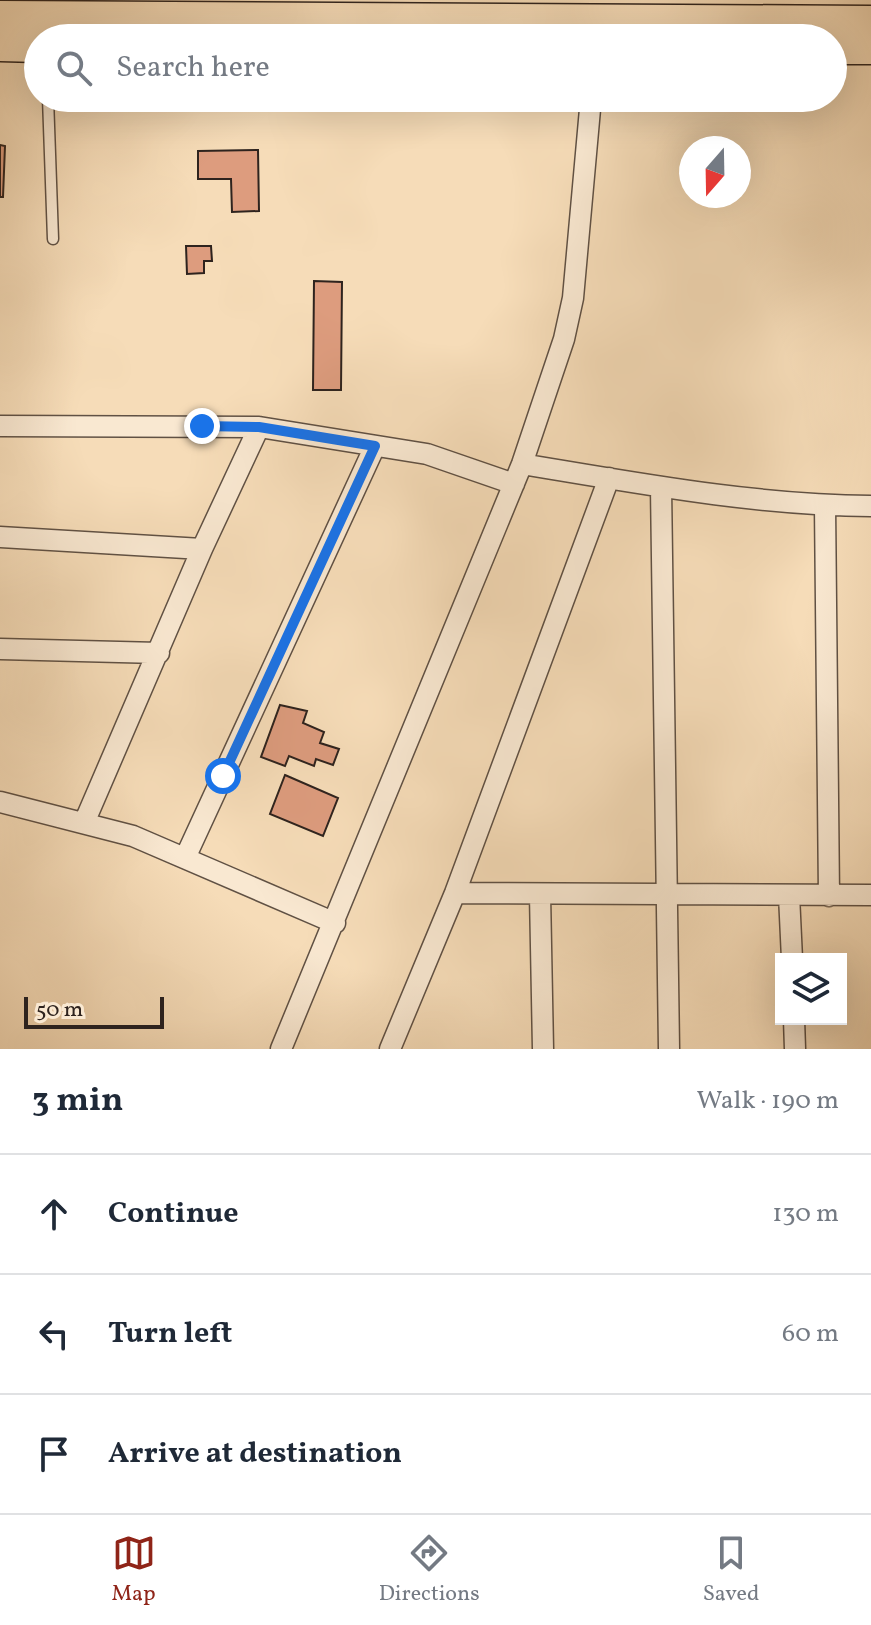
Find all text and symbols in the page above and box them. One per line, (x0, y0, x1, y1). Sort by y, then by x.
search box (24, 24, 847, 112)
icon: search (52, 46, 96, 90)
text: Search here (116, 47, 270, 89)
north arrow (679, 136, 751, 208)
route end (184, 408, 220, 444)
route start (205, 758, 241, 794)
map controls (775, 953, 847, 1025)
button: layers (775, 953, 847, 1025)
scale bar (24, 993, 164, 1029)
text: 50 m (36, 995, 83, 1026)
text: 3 min (32, 1078, 123, 1125)
text: Walk · 190 m (696, 1083, 839, 1119)
icon: ahead (32, 1192, 76, 1236)
text: Continue (108, 1193, 239, 1235)
text: 130 m (772, 1196, 839, 1232)
icon: left (32, 1312, 76, 1356)
text: Turn left (108, 1313, 232, 1355)
text: 60 m (782, 1316, 839, 1352)
icon: arrive (32, 1432, 76, 1476)
text: Arrive at destination (108, 1433, 402, 1475)
tab: Map (112, 1531, 156, 1610)
tab: Directions (379, 1531, 480, 1610)
tab: Saved (703, 1531, 759, 1610)

